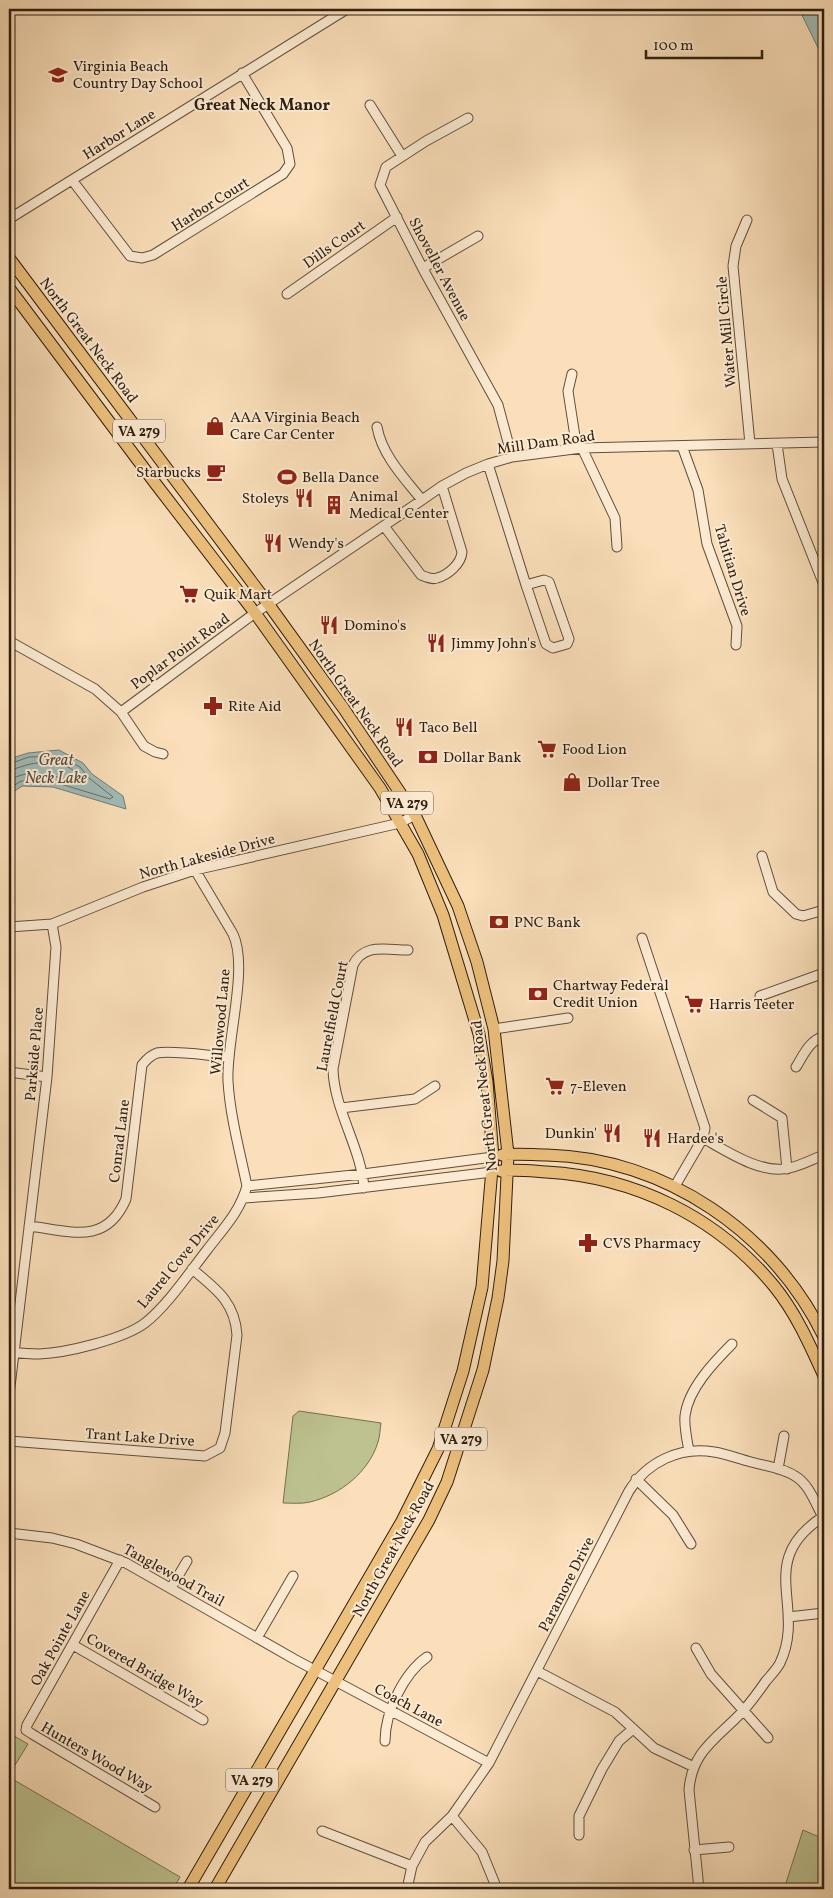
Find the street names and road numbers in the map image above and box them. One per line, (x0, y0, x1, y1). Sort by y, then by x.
street label: Harbor Lane (79, 105, 160, 166)
street label: Harbor Court (168, 173, 254, 238)
street label: Shoveller Avenue (403, 214, 475, 325)
street label: Dills Court (299, 216, 370, 274)
street label: North Great Neck Road (34, 274, 142, 408)
street label: Water Mill Circle (712, 275, 743, 388)
road number: VA 279 (113, 420, 165, 442)
street label: Mill Dam Road (496, 426, 597, 461)
street label: Tahitian Drive (708, 522, 755, 619)
street label: Poplar Point Road (127, 609, 235, 695)
street label: North Great Neck Road (303, 636, 407, 772)
road number: VA 279 (381, 791, 433, 814)
street label: North Lakeside Drive (137, 829, 278, 886)
street label: Laurelfield Court (312, 959, 355, 1073)
street label: Willowood Lane (206, 968, 237, 1076)
street label: Parkside Place (21, 1006, 50, 1102)
street label: North Great Neck Road (467, 1019, 504, 1173)
street label: Conrad Lane (105, 1098, 136, 1184)
street label: Laurel Cove Drive (133, 1210, 225, 1314)
street label: Trant Lake Drive (84, 1424, 195, 1453)
road number: VA 279 (435, 1428, 487, 1450)
street label: North Great Neck Road (348, 1478, 440, 1621)
street label: Paramore Drive (534, 1533, 600, 1636)
street label: Tanglewood Trail (119, 1540, 228, 1613)
street label: Oak Pointe Lane (26, 1587, 96, 1690)
street label: Covered Bridge Way (82, 1629, 207, 1713)
street label: Coach Lane (370, 1679, 447, 1733)
street label: Hunters Wood Way (36, 1718, 156, 1799)
road number: VA 279 (226, 1768, 278, 1792)

